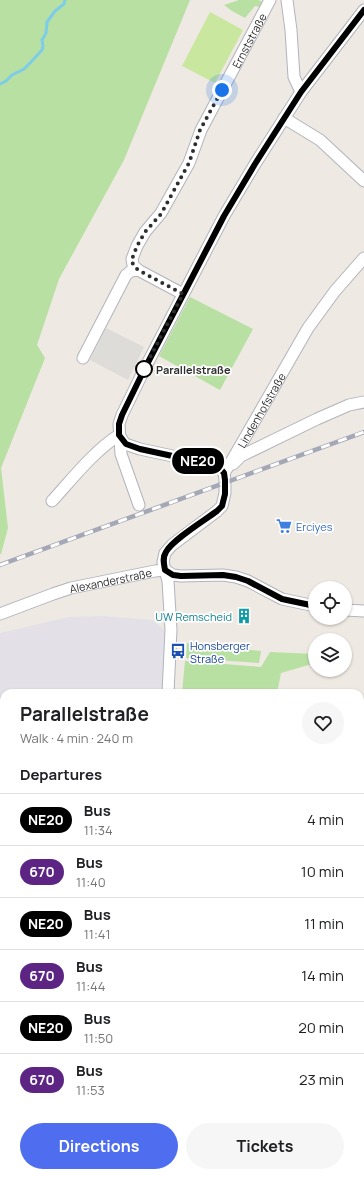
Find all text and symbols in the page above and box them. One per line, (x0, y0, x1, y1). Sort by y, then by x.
street label: Ernststraße (228, 10, 270, 70)
your location (212, 80, 232, 100)
marker: Parallelstraße (135, 360, 153, 378)
place label: Parallelstraße (156, 362, 231, 377)
street label: Lindenhofstraße (233, 369, 289, 450)
line badge: NE20 (170, 448, 226, 474)
text: NE20 (180, 451, 216, 470)
supermarket icon: Erciyes (275, 517, 293, 535)
place label: Erciyes (296, 519, 333, 534)
street label: Alexanderstraße (68, 564, 154, 596)
map controls (308, 581, 352, 677)
button: locate (308, 581, 352, 625)
building icon: UW Remscheid (235, 607, 253, 625)
place label: UW Remscheid (155, 609, 232, 624)
button: layers (308, 633, 352, 677)
place label: Honsberger Straße (190, 638, 250, 666)
bus stop icon: Honsberger Straße (169, 642, 187, 660)
text: Parallelstraße (20, 701, 149, 727)
button: heart (302, 702, 344, 744)
text: Walk · 4 min · 240 m (20, 729, 133, 747)
text: Departures (20, 764, 102, 785)
text: Bus (84, 800, 111, 821)
text: 4 min (307, 809, 344, 830)
text: NE20 (28, 810, 64, 829)
text: 11:34 (84, 821, 113, 839)
text: Bus (76, 852, 103, 873)
text: 10 min (301, 861, 344, 882)
text: 670 (29, 862, 55, 881)
text: 11:40 (76, 873, 106, 891)
text: Bus (84, 904, 111, 925)
text: 11 min (304, 913, 344, 934)
text: NE20 (28, 914, 64, 933)
text: 11:41 (84, 925, 111, 943)
text: Bus (76, 956, 103, 977)
text: 14 min (301, 965, 344, 986)
text: 670 (29, 966, 55, 985)
text: 11:44 (76, 977, 105, 995)
text: Bus (84, 1008, 111, 1029)
text: 20 min (298, 1017, 344, 1038)
text: NE20 (28, 1018, 64, 1037)
text: 11:50 (84, 1029, 113, 1047)
text: Bus (76, 1060, 103, 1081)
text: 23 min (299, 1069, 344, 1090)
text: 670 (29, 1070, 55, 1089)
text: 11:53 (76, 1081, 105, 1099)
button: Directions (20, 1123, 178, 1169)
button: Tickets (186, 1123, 344, 1169)

